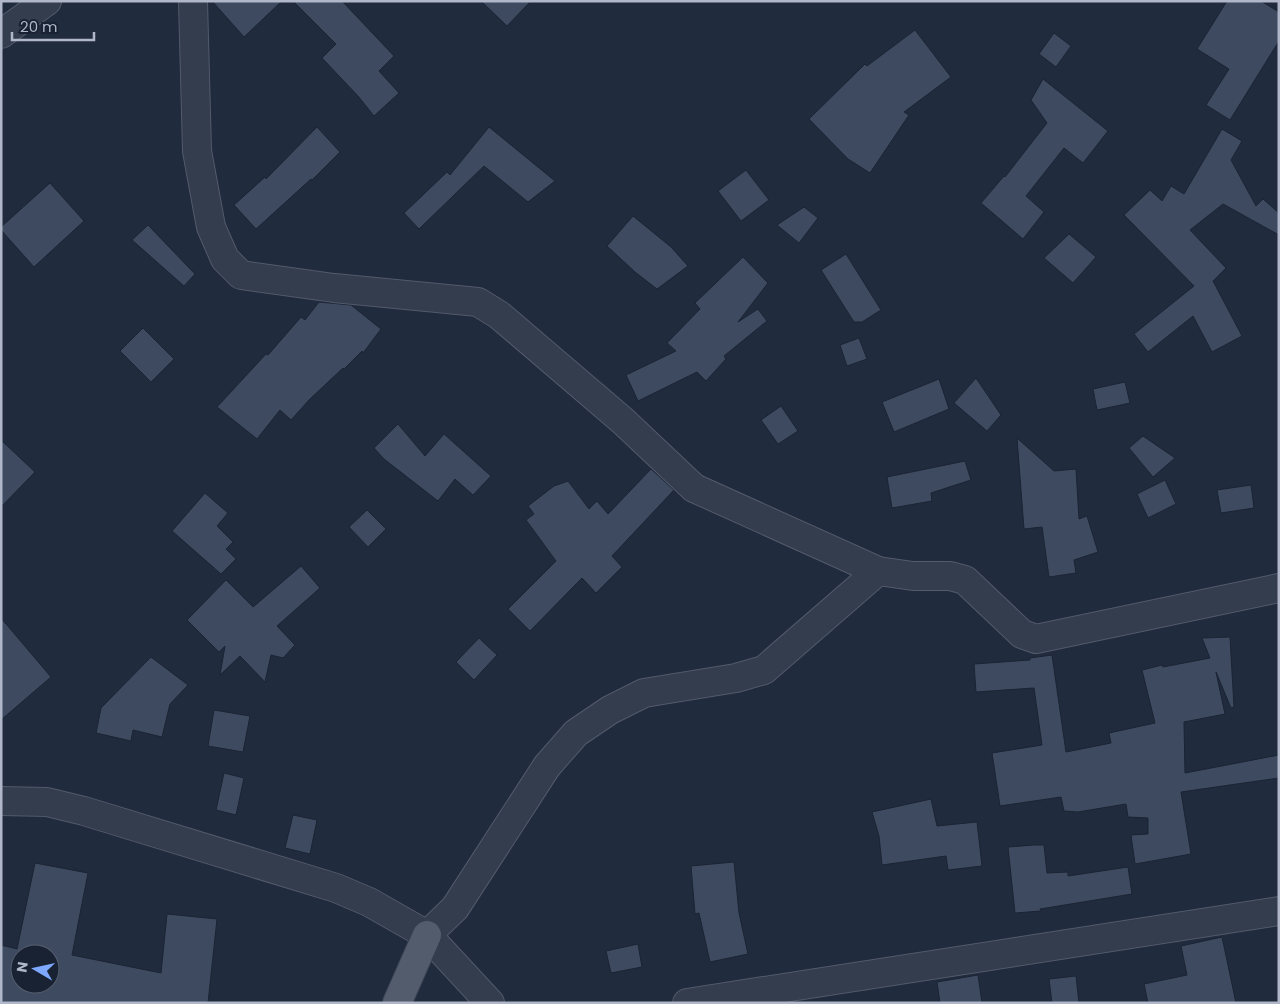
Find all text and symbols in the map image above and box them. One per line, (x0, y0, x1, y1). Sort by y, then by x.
scale bar (12, 10, 95, 42)
text: 20 m (20, 16, 58, 37)
north arrow (10, 944, 60, 994)
text: N (11, 960, 33, 974)

